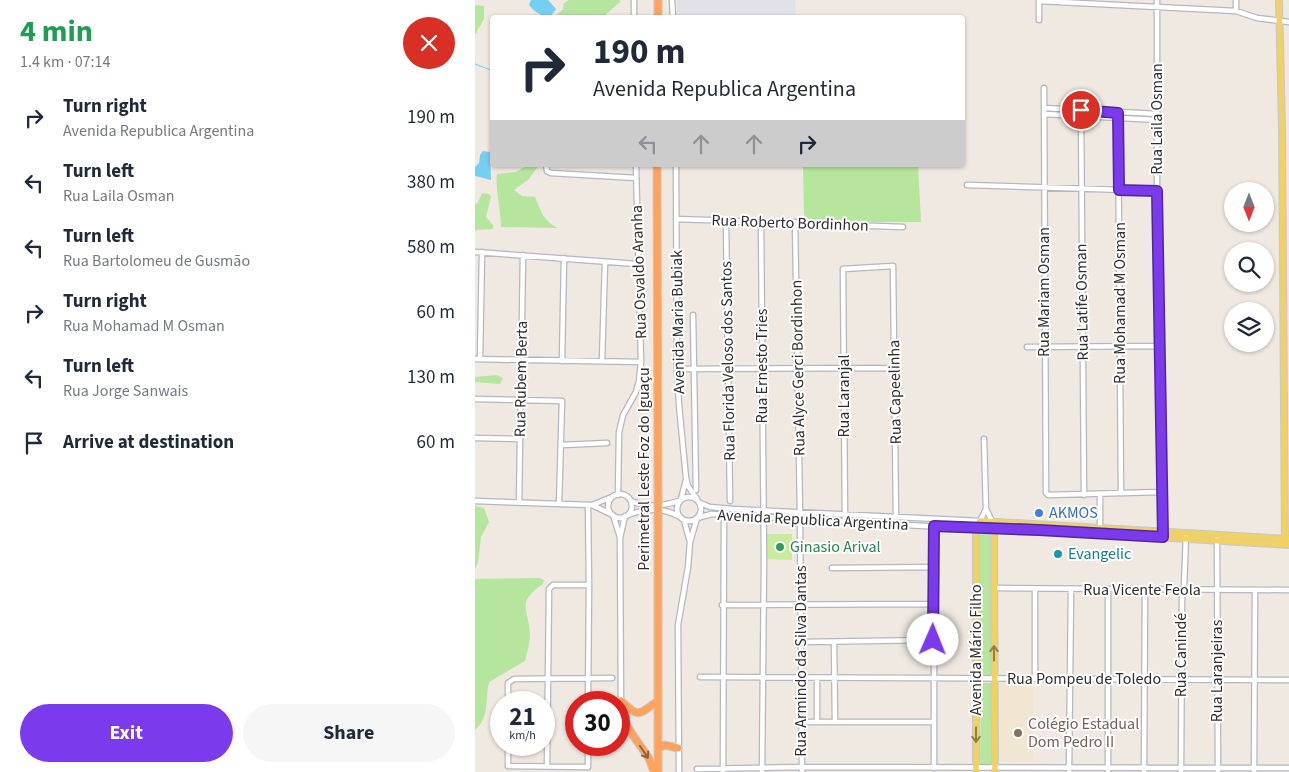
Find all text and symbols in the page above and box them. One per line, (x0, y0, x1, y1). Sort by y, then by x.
text: 4 min (20, 10, 93, 53)
button: close (403, 17, 455, 69)
text: 190 m (593, 27, 685, 77)
icon: right (510, 35, 575, 100)
text: 1.4 km · 07:14 (20, 51, 110, 73)
street label: Rua Laila Osman (1146, 63, 1168, 175)
text: Avenida Republica Argentina (593, 73, 856, 105)
pin (1060, 89, 1102, 131)
text: Turn right (63, 93, 147, 120)
icon: arrive (1067, 96, 1095, 124)
icon: right (20, 104, 48, 132)
text: 190 m (407, 104, 455, 131)
text: Avenida Republica Argentina (63, 120, 254, 142)
icon: left (634, 130, 662, 158)
icon: ahead (687, 130, 715, 158)
icon: ahead (740, 130, 768, 158)
icon: right (793, 130, 821, 158)
text: Turn left (63, 158, 134, 185)
icon: left (20, 169, 48, 197)
text: 380 m (407, 169, 455, 196)
north arrow (1224, 182, 1274, 232)
map controls (1224, 182, 1274, 352)
text: Rua Laila Osman (63, 185, 175, 207)
street label: Rua Osvaldo Aranha (626, 205, 652, 339)
street label: Rua Roberto Bordinhon (711, 209, 869, 237)
street label: Rua Mohamad M Osman (1109, 222, 1131, 384)
text: Turn left (63, 223, 134, 250)
street label: Rua Mariam Osman (1033, 227, 1055, 357)
icon: left (20, 234, 48, 262)
text: 580 m (407, 234, 455, 261)
button: search (1224, 242, 1274, 292)
street label: Rua Latife Osman (1070, 243, 1094, 361)
text: Rua Bartolomeu de Gusmão (63, 250, 250, 272)
street label: Avenida Maria Bubiak (666, 250, 690, 394)
street label: Rua Florida Veloso dos Santos (715, 261, 741, 461)
street label: Rua Alyce Gerci Bordinhon (785, 280, 811, 456)
text: Turn right (63, 288, 147, 315)
icon: right (20, 299, 48, 327)
text: 60 m (417, 299, 455, 326)
button: layers (1224, 302, 1274, 352)
street label: Rua Ernesto Tries (751, 308, 773, 424)
text: Rua Mohamad M Osman (63, 315, 225, 337)
street label: Rua Rubem Berta (509, 321, 533, 437)
street label: Rua Capeelinha (883, 340, 907, 444)
text: Turn left (63, 353, 134, 380)
street label: Rua Laranjal (833, 355, 855, 438)
icon: left (20, 364, 48, 392)
text: 130 m (407, 364, 455, 391)
street label: Perimetral Leste Foz do Iguaçu (633, 367, 655, 571)
text: Rua Jorge Sanwais (63, 380, 188, 402)
icon: arrive (20, 429, 48, 457)
text: Arrive at destination (63, 429, 234, 456)
text: 60 m (417, 429, 455, 456)
place label: AKMOS (1049, 502, 1098, 524)
street label: Avenida Republica Argentina (717, 504, 909, 536)
marker: AKMOS (1033, 507, 1045, 519)
place label: Ginasio Arival (790, 536, 881, 558)
marker: Ginasio Arival (774, 541, 786, 553)
place label: Evangelic (1068, 543, 1131, 565)
marker: Evangelic (1052, 548, 1064, 560)
street label: Rua Armindo da Silva Dantas (790, 565, 812, 757)
street label: Rua Vicente Feola (1083, 579, 1201, 601)
street label: Avenida Mário Filho (965, 584, 987, 716)
position arrow (906, 613, 958, 665)
street label: Rua Canindé (1170, 613, 1192, 697)
street label: Rua Laranjeiras (1206, 619, 1228, 722)
one-way arrow (989, 646, 999, 662)
street label: Rua Pompeu de Toledo (1007, 668, 1161, 690)
speed limit sign: 30 (565, 691, 630, 756)
text: 21 (509, 699, 536, 735)
button: Exit (20, 704, 233, 762)
button: Share (243, 704, 455, 762)
place label: Colégio Estadual Dom Pedro II (1028, 713, 1139, 753)
one-way arrow (971, 726, 981, 743)
text: km/h (509, 727, 536, 744)
marker: Colégio Estadual Dom Pedro II (1012, 727, 1024, 739)
one-way arrow (639, 745, 650, 759)

